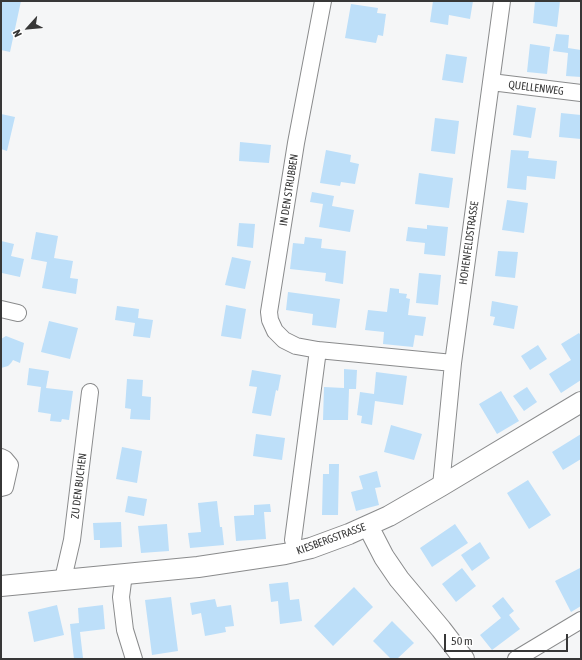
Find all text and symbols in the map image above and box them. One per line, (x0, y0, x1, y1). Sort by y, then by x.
north arrow (8, 8, 48, 48)
text: N (10, 28, 24, 39)
street label: QUELLENWEG (508, 78, 564, 98)
street label: IN DEN STRUBBEN (277, 153, 301, 227)
street label: HOHENFELDSTRASSE (457, 200, 481, 286)
street label: ZU DEN BUCHEN (68, 452, 90, 520)
street label: KIESBERGSTRASSE (294, 520, 368, 558)
scale bar (446, 626, 570, 652)
text: 50 m (451, 634, 473, 648)

